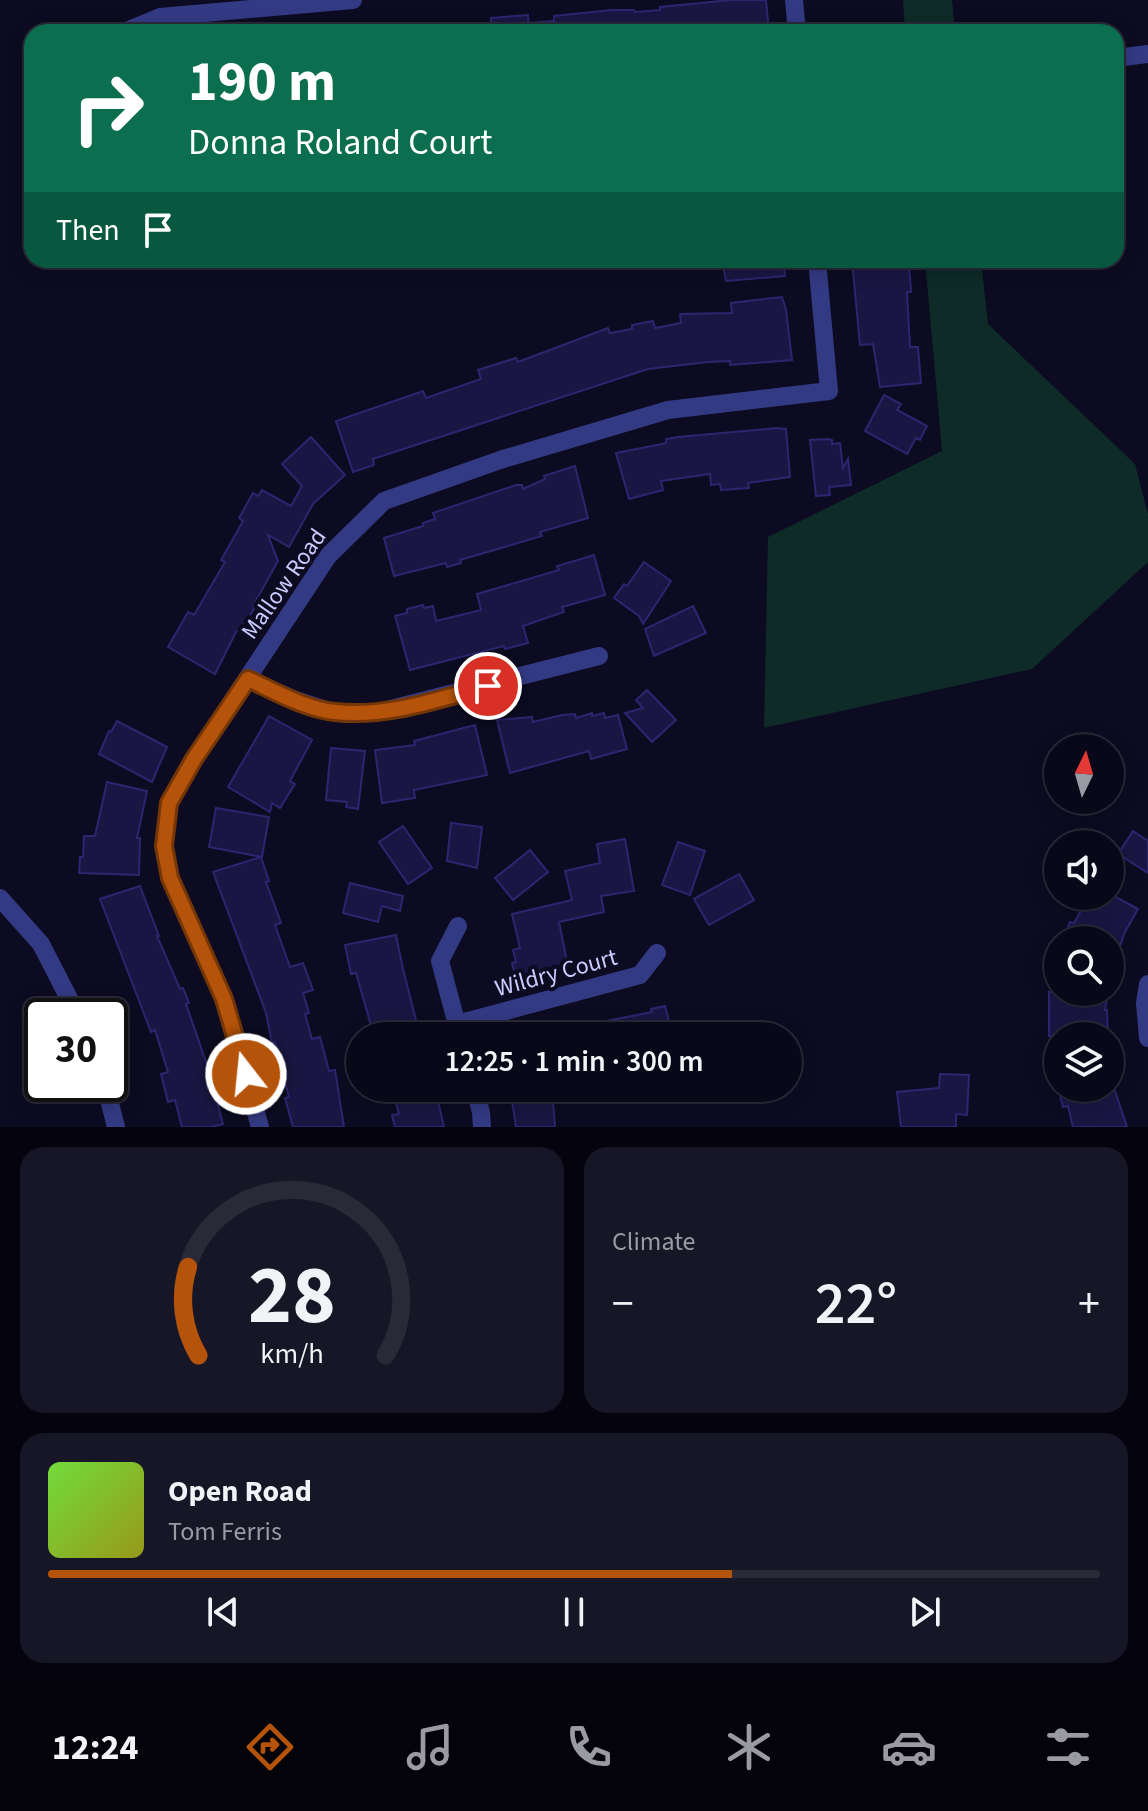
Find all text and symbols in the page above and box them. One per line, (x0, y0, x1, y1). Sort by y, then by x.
text: 190 m (188, 43, 336, 122)
icon: right (56, 56, 160, 160)
text: Donna Roland Court (188, 117, 493, 168)
icon: arrive (136, 208, 180, 252)
text: Then (56, 209, 120, 252)
street label: Mallow Road (233, 521, 335, 647)
pin (454, 652, 522, 720)
icon: arrive (466, 664, 510, 708)
north arrow (1044, 734, 1124, 814)
map controls (1044, 734, 1124, 1102)
button: sound (1044, 830, 1124, 910)
button: search (1044, 926, 1124, 1006)
street label: Wildry Court (491, 940, 621, 1006)
speed limit sign: 30 (24, 998, 128, 1102)
button: layers (1044, 1022, 1124, 1102)
position arrow (204, 1032, 288, 1116)
text: 12:25 · 1 min · 300 m (444, 1040, 704, 1083)
text: Climate (612, 1223, 696, 1260)
text: 28 (248, 1237, 336, 1355)
text: 22° (815, 1262, 897, 1347)
text: − (612, 1273, 634, 1336)
text: + (1078, 1273, 1100, 1336)
text: km/h (260, 1334, 324, 1374)
text: Open Road (168, 1470, 312, 1513)
text: Tom Ferris (168, 1513, 282, 1550)
icon: previous (201, 1590, 245, 1634)
icon: pause (552, 1590, 596, 1634)
icon: next (903, 1590, 947, 1634)
icon: directions (242, 1719, 298, 1775)
icon: music (402, 1719, 458, 1775)
icon: phone (561, 1719, 617, 1775)
icon: climate (721, 1719, 777, 1775)
icon: car (881, 1719, 937, 1775)
icon: filters (1040, 1719, 1096, 1775)
text: 12:24 (52, 1722, 139, 1773)

